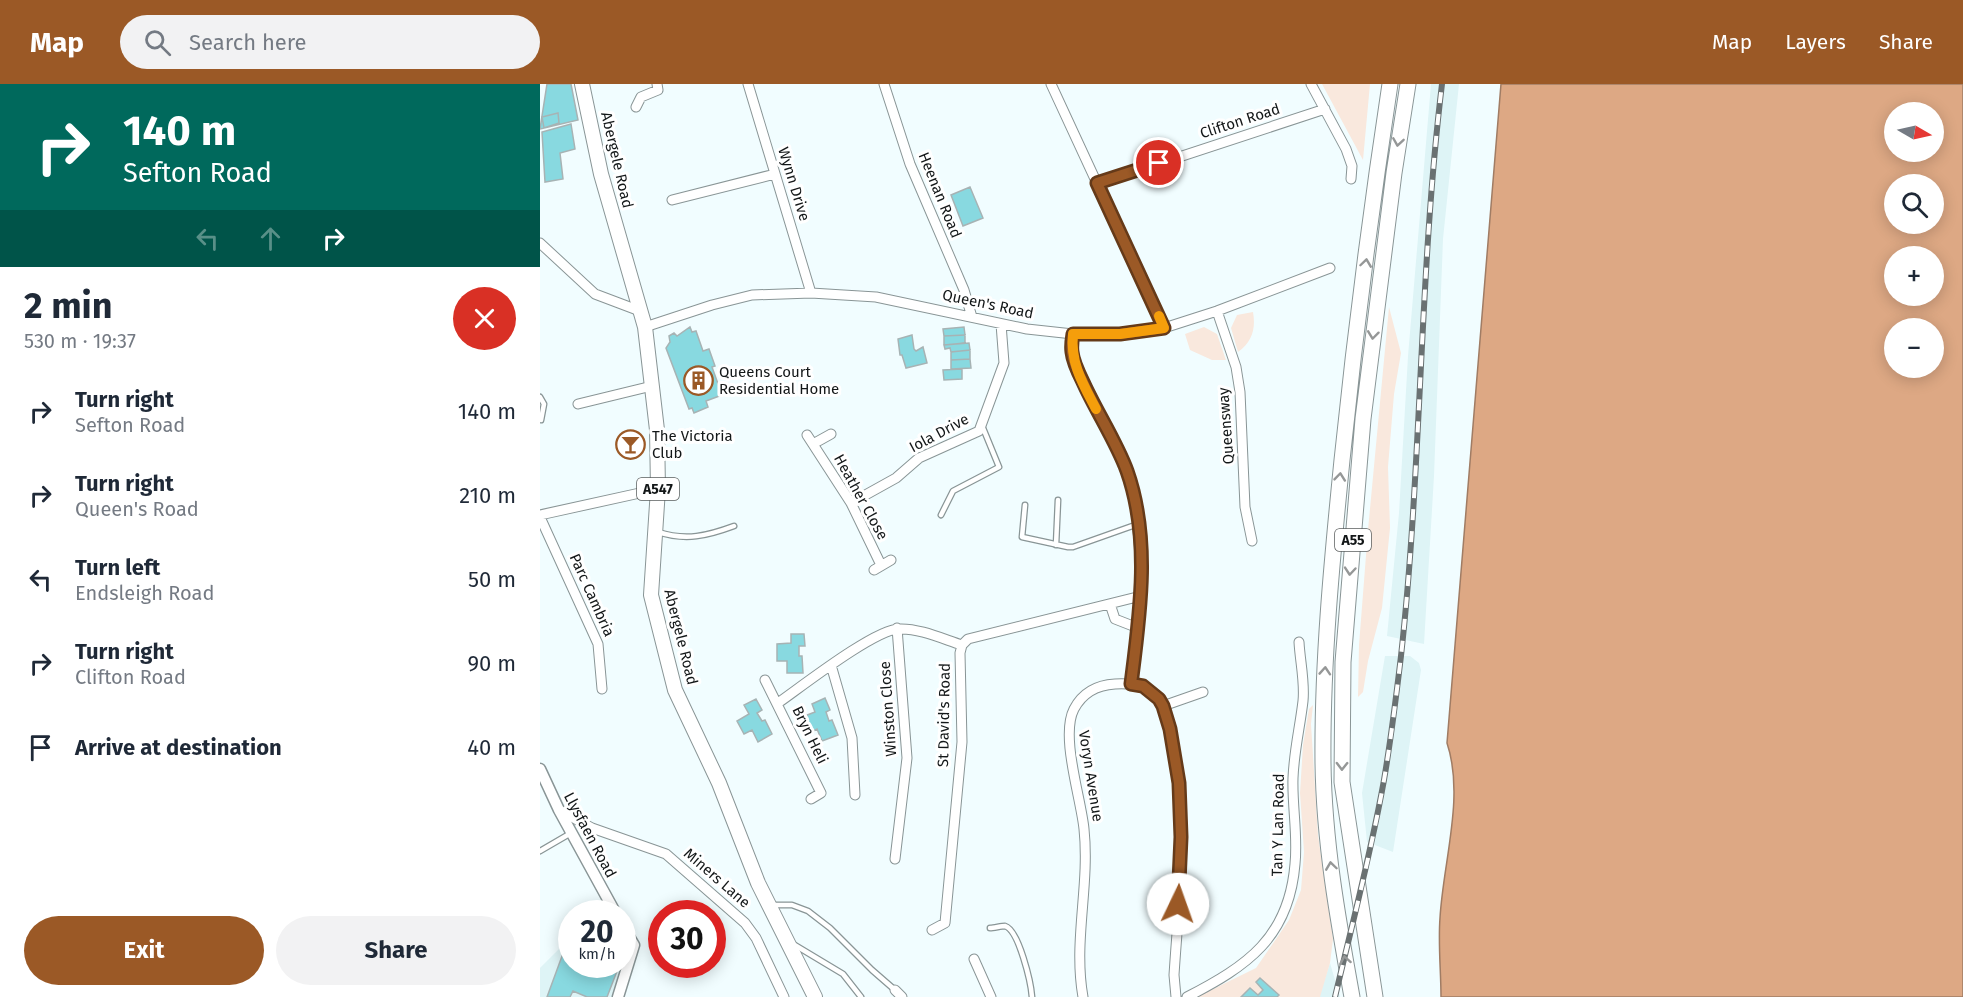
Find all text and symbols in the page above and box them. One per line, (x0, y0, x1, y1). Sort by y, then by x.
search box (120, 15, 540, 69)
text: Map (30, 26, 84, 59)
icon: search (141, 26, 174, 59)
text: Search here (189, 29, 307, 56)
text: Map (1712, 29, 1752, 55)
text: Layers (1785, 29, 1846, 55)
text: Share (1879, 29, 1933, 55)
street label: Clifton Road (1198, 100, 1282, 142)
north arrow (1884, 102, 1944, 162)
map controls (1884, 102, 1944, 378)
text: 140 m (123, 106, 236, 156)
icon: right (24, 108, 102, 186)
street label: Abergele Road (597, 110, 637, 210)
pin (1133, 137, 1184, 188)
one-way arrow (1393, 137, 1405, 146)
street label: Wynn Drive (774, 145, 814, 223)
icon: arrive (1142, 146, 1175, 179)
street label: Heenan Road (915, 150, 965, 240)
text: Sefton Road (123, 157, 272, 189)
button: search (1884, 174, 1944, 234)
icon: left (191, 222, 224, 255)
icon: ahead (254, 222, 287, 255)
icon: right (317, 222, 350, 255)
button: + (1884, 246, 1944, 306)
one-way arrow (1359, 258, 1371, 267)
text: 2 min (24, 284, 113, 328)
street label: Queen's Road (941, 286, 1035, 322)
button: close (453, 287, 516, 350)
button: − (1884, 318, 1944, 378)
text: 530 m · 19:37 (24, 329, 136, 353)
one-way arrow (1368, 331, 1380, 340)
place label: Queens Court Residential Home (719, 363, 839, 398)
building icon: Queens Court Residential Home (682, 365, 714, 397)
text: Turn right (75, 386, 174, 413)
street label: Queensway (1214, 386, 1238, 465)
icon: right (24, 395, 57, 428)
text: 140 m (458, 398, 516, 425)
street label: Iola Drive (906, 410, 972, 456)
text: Sefton Road (75, 413, 185, 437)
place label: The Victoria Club (652, 427, 733, 462)
bar icon: The Victoria Club (615, 429, 647, 461)
street label: Heather Close (830, 451, 892, 543)
text: Turn right (75, 470, 174, 497)
one-way arrow (1333, 472, 1346, 482)
road number: A547 (637, 478, 679, 500)
icon: right (24, 479, 57, 512)
text: 210 m (459, 482, 516, 509)
text: Queen's Road (75, 497, 199, 521)
road number: A55 (1335, 529, 1371, 551)
street label: Parc Cambria (566, 551, 618, 639)
text: Turn left (75, 554, 160, 581)
icon: left (24, 563, 57, 596)
text: 50 m (468, 566, 516, 593)
one-way arrow (1344, 567, 1357, 576)
text: Endsleigh Road (75, 581, 214, 605)
street label: Abergele Road (660, 587, 702, 687)
text: Turn right (75, 638, 174, 665)
icon: right (24, 647, 57, 680)
text: 90 m (467, 650, 516, 677)
street label: Winston Close (876, 661, 900, 757)
street label: St David's Road (934, 663, 954, 767)
text: Clifton Road (75, 665, 186, 689)
one-way arrow (1318, 667, 1331, 676)
street label: Bryn Heli (788, 703, 832, 767)
street label: Voryn Avenue (1075, 729, 1107, 823)
icon: arrive (24, 731, 57, 764)
text: Arrive at destination (75, 734, 282, 761)
text: 40 m (467, 734, 516, 761)
one-way arrow (1336, 761, 1348, 770)
street label: Tan Y Lan Road (1268, 773, 1288, 877)
street label: Llysfaen Road (560, 789, 620, 881)
street label: Miners Lane (680, 844, 754, 912)
one-way arrow (1325, 861, 1337, 871)
position arrow (1146, 872, 1210, 936)
speed limit sign: 30 (648, 900, 726, 978)
text: 20 (580, 914, 614, 950)
button: Exit (24, 916, 264, 985)
button: Share (276, 916, 516, 985)
text: km/h (578, 945, 616, 963)
one-way arrow (1340, 956, 1352, 965)

